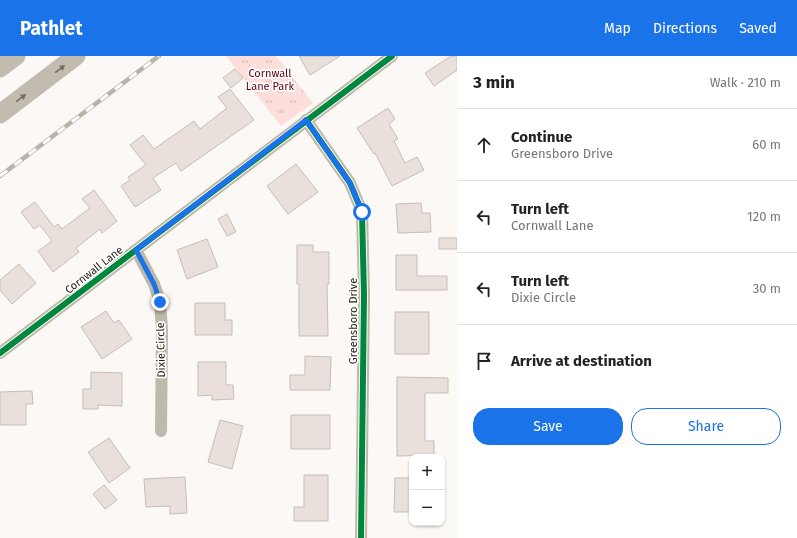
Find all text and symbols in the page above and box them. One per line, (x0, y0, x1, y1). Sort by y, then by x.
text: Pathlet (20, 17, 83, 40)
text: Map (604, 20, 631, 37)
text: Directions (653, 20, 717, 37)
text: Saved (739, 20, 777, 37)
one-way arrow (54, 65, 65, 73)
park label: Cornwall Lane Park (246, 67, 295, 93)
text: 3 min (473, 72, 515, 93)
text: Walk · 210 m (710, 75, 781, 90)
one-way arrow (16, 94, 27, 102)
text: Continue (511, 128, 572, 146)
icon: ahead (473, 134, 495, 156)
text: 60 m (752, 137, 781, 152)
text: Greensboro Drive (511, 146, 613, 161)
text: Turn left (511, 200, 569, 218)
route start (353, 203, 371, 221)
icon: left (473, 206, 495, 228)
text: 120 m (747, 209, 781, 224)
text: Cornwall Lane (511, 218, 594, 233)
street label: Cornwall Lane (62, 243, 126, 297)
text: Turn left (511, 272, 569, 290)
street label: Greensboro Drive (347, 278, 360, 364)
icon: left (473, 278, 495, 300)
text: 30 m (753, 281, 781, 296)
text: Dixie Circle (511, 290, 576, 305)
route end (151, 293, 169, 311)
street label: Dixie Circle (154, 322, 168, 378)
icon: arrive (473, 350, 495, 372)
text: Arrive at destination (511, 352, 652, 370)
button: Save (473, 408, 623, 445)
button: Share (631, 408, 781, 445)
map controls (409, 454, 445, 526)
button: + (409, 454, 445, 490)
button: − (409, 490, 445, 526)

